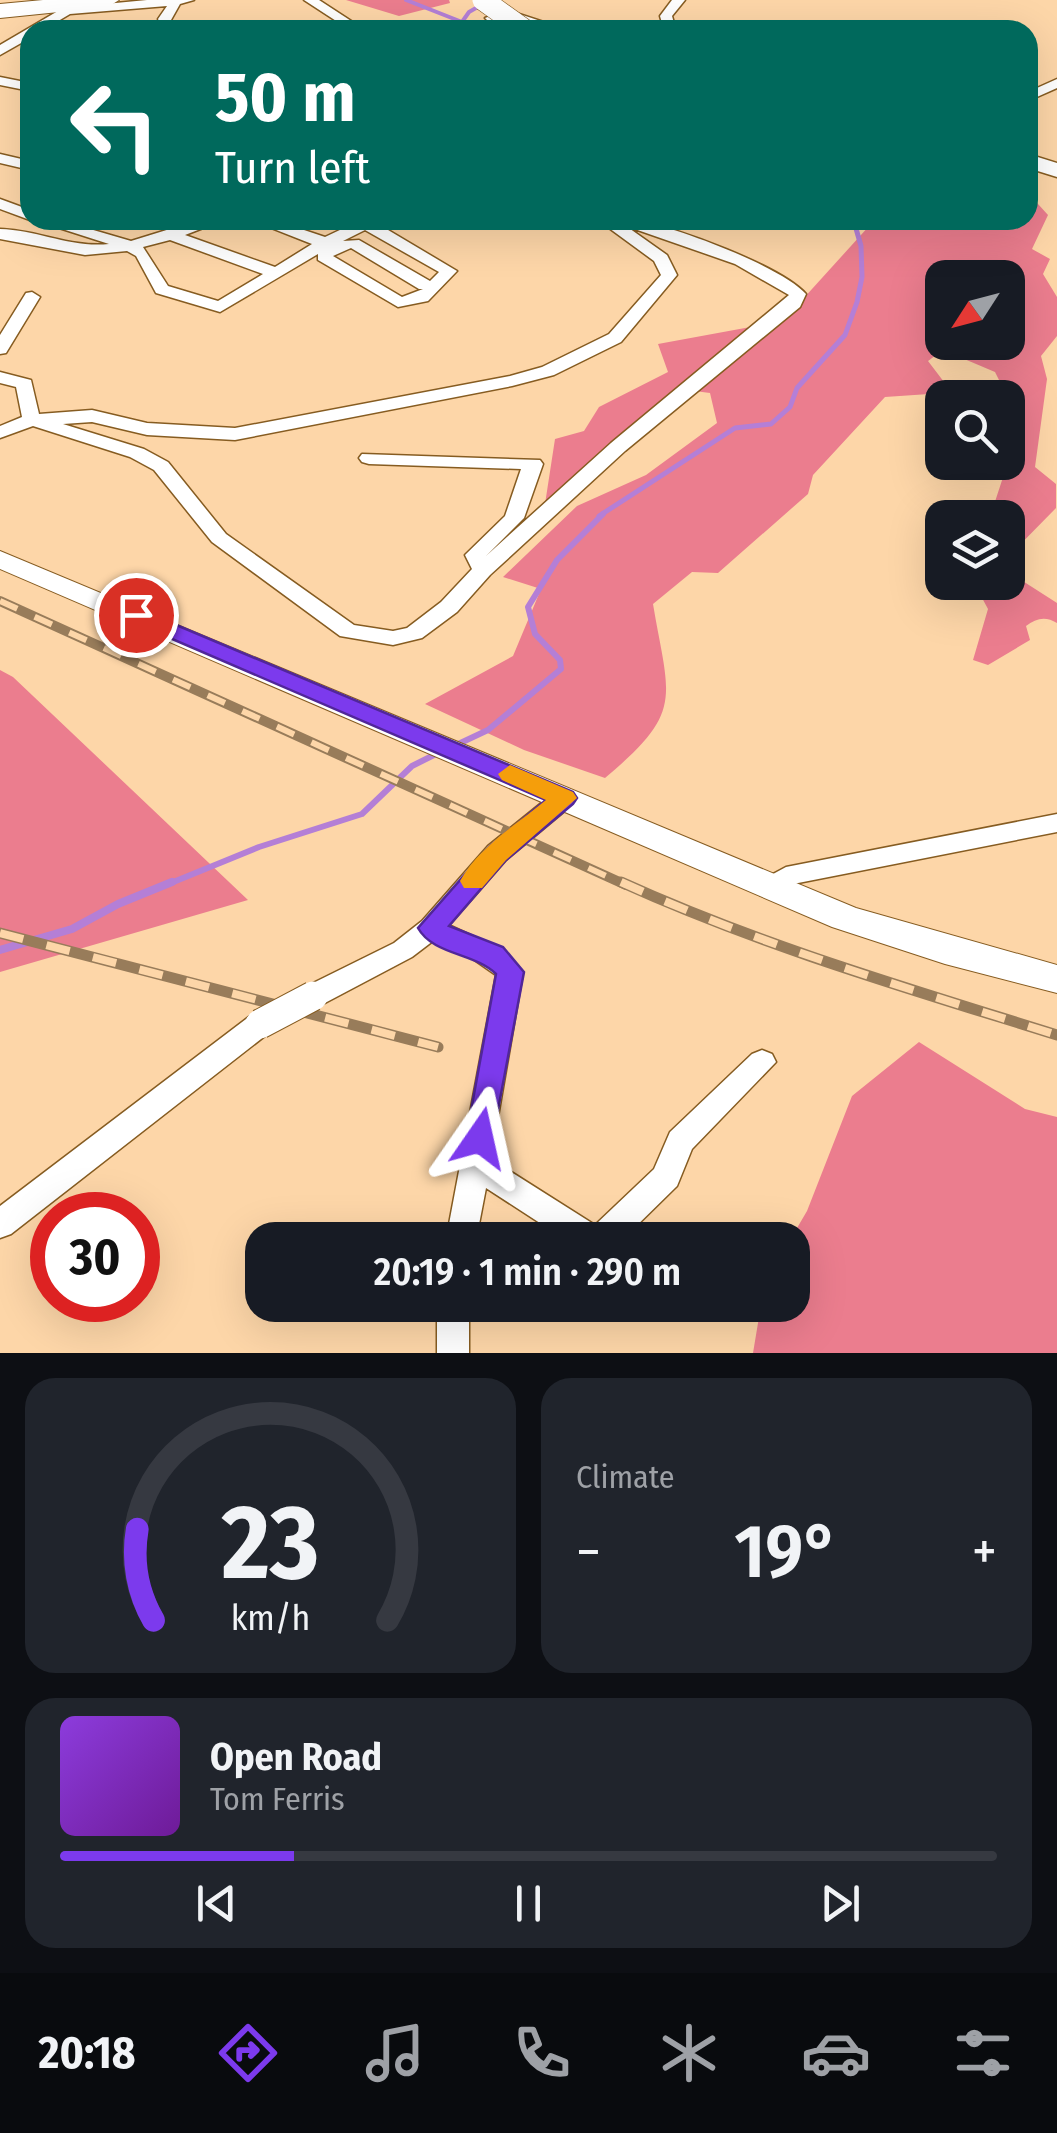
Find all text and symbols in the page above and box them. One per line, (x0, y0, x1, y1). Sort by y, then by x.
text: 50 m (215, 56, 356, 140)
icon: left (50, 60, 180, 190)
text: Turn left (215, 141, 370, 195)
north arrow (925, 260, 1025, 360)
map controls (925, 260, 1025, 600)
button: search (925, 380, 1025, 480)
button: layers (925, 500, 1025, 600)
pin (94, 573, 179, 658)
icon: arrive (109, 588, 164, 643)
position arrow (428, 1086, 532, 1190)
speed limit sign: 30 (30, 1192, 160, 1322)
text: 20:19 · 1 min · 290 m (374, 1249, 681, 1295)
text: Climate (576, 1458, 675, 1496)
text: 23 (221, 1481, 319, 1606)
text: 19° (734, 1507, 839, 1597)
text: − (576, 1519, 601, 1585)
text: + (972, 1519, 997, 1585)
text: km/h (231, 1597, 310, 1639)
text: Open Road (210, 1734, 382, 1780)
text: Tom Ferris (210, 1780, 345, 1818)
icon: previous (189, 1876, 244, 1931)
icon: pause (501, 1876, 556, 1931)
icon: next (813, 1876, 868, 1931)
icon: directions (213, 2018, 283, 2088)
icon: music (360, 2018, 430, 2088)
icon: phone (507, 2018, 577, 2088)
icon: climate (654, 2018, 724, 2088)
icon: car (801, 2018, 871, 2088)
icon: filters (948, 2018, 1018, 2088)
text: 20:18 (39, 2026, 136, 2080)

